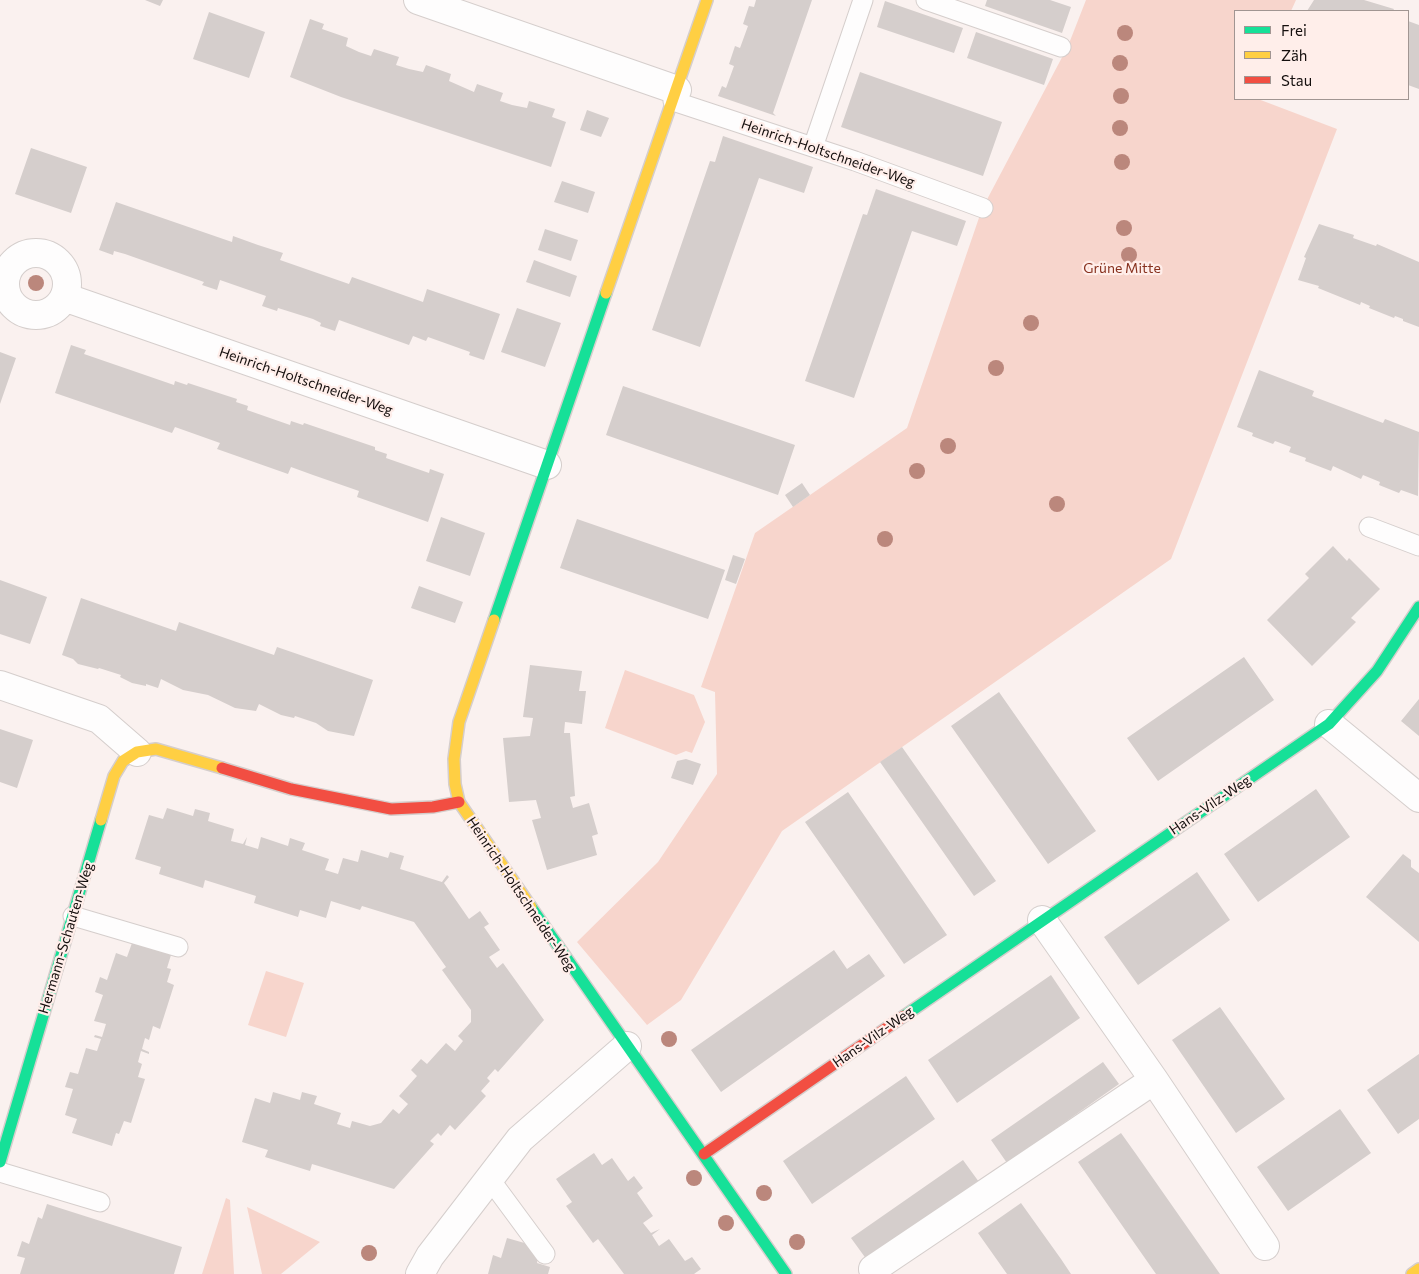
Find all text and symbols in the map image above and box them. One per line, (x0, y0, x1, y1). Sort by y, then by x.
legend (1234, 10, 1409, 100)
text: Frei (1281, 21, 1307, 39)
text: Zäh (1281, 46, 1307, 64)
text: Stau (1281, 71, 1312, 89)
street label: Heinrich-Holtschneider-Weg (739, 115, 917, 191)
park label: Grüne Mitte (1083, 260, 1161, 276)
street label: Heinrich-Holtschneider-Weg (217, 343, 395, 419)
street label: Hans-Vilz-Weg (1166, 772, 1254, 838)
street label: Heinrich-Holtschneider-Weg (463, 814, 579, 974)
street label: Hermann-Schauten-Weg (35, 860, 97, 1016)
street label: Hans-Vilz-Weg (829, 1003, 917, 1071)

